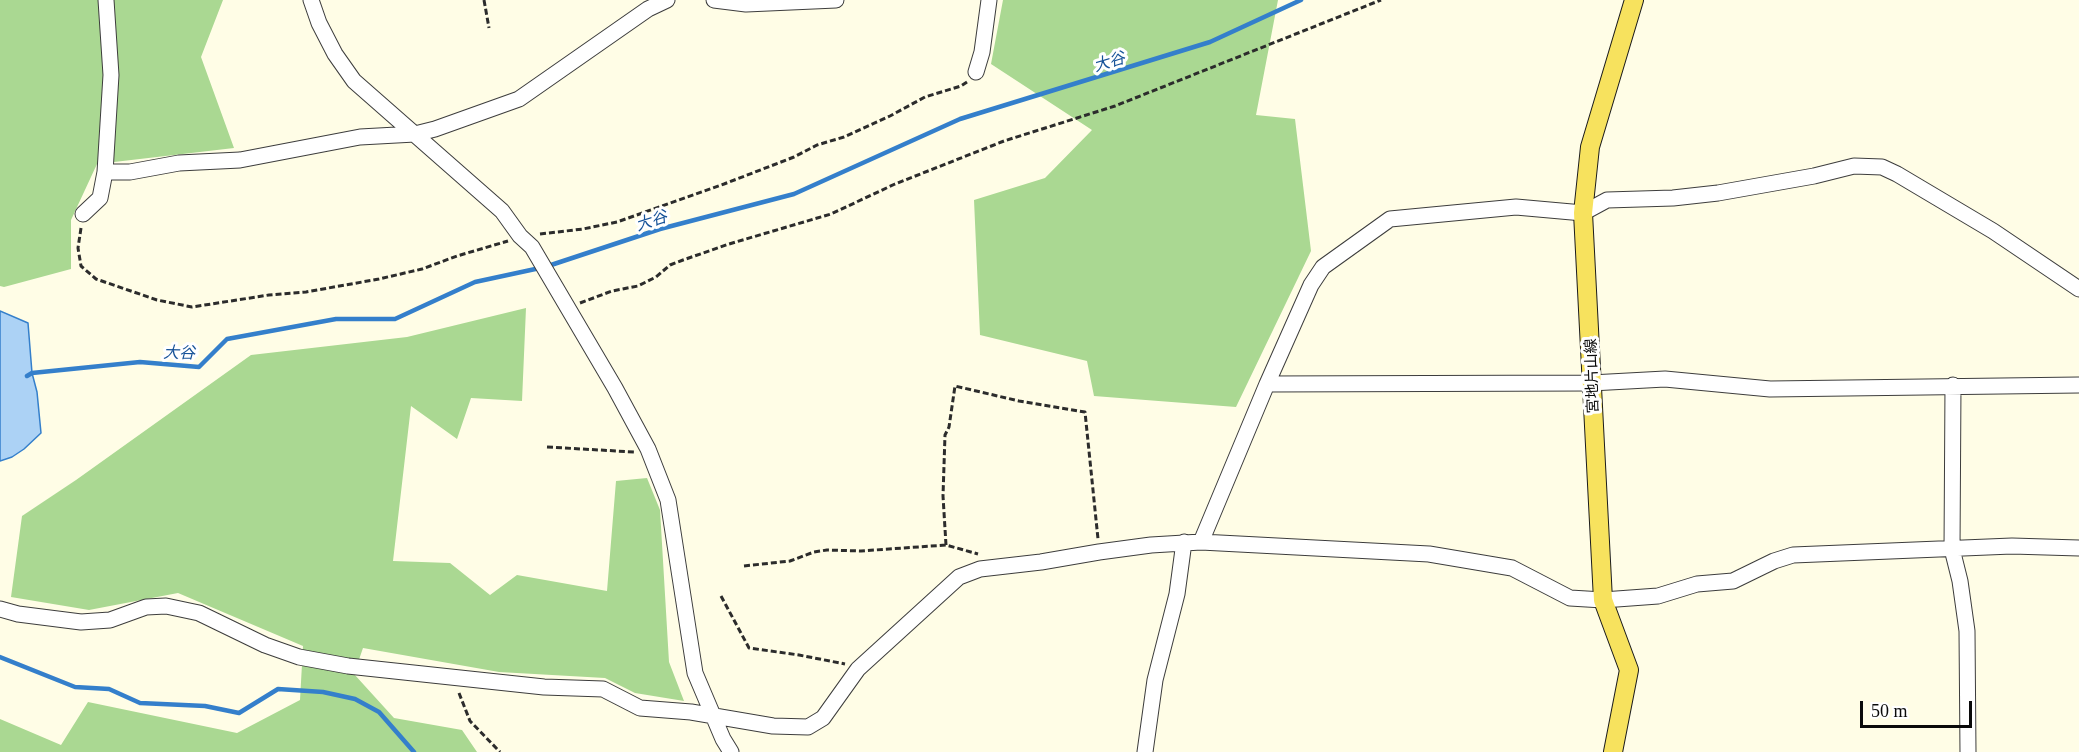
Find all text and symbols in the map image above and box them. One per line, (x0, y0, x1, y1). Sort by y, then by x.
water label: 大谷 (1091, 47, 1127, 75)
water label: 大谷 (633, 206, 669, 234)
street label: 宮地片山線 (1581, 338, 1601, 414)
water label: 大谷 (163, 342, 195, 362)
scale bar (1863, 689, 1976, 727)
text: 50 m (1871, 701, 1908, 721)

